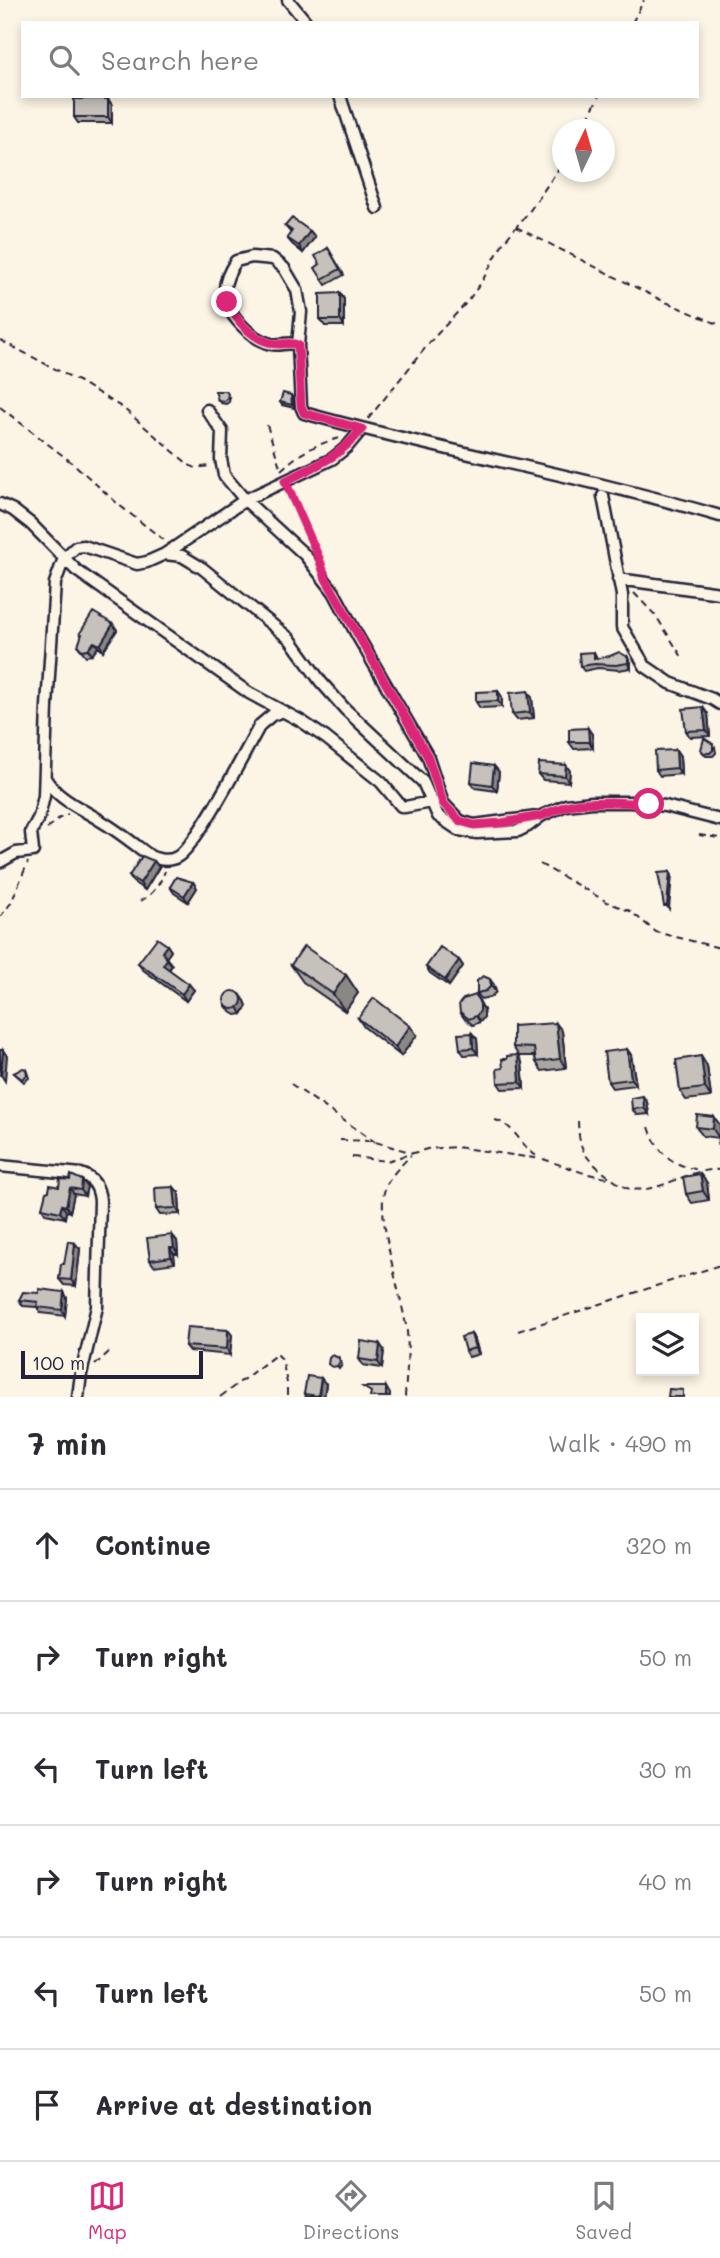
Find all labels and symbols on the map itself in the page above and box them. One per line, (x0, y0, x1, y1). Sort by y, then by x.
north arrow (552, 119, 615, 182)
route end (211, 286, 242, 317)
route start (633, 788, 664, 819)
scale bar (21, 1348, 203, 1380)

